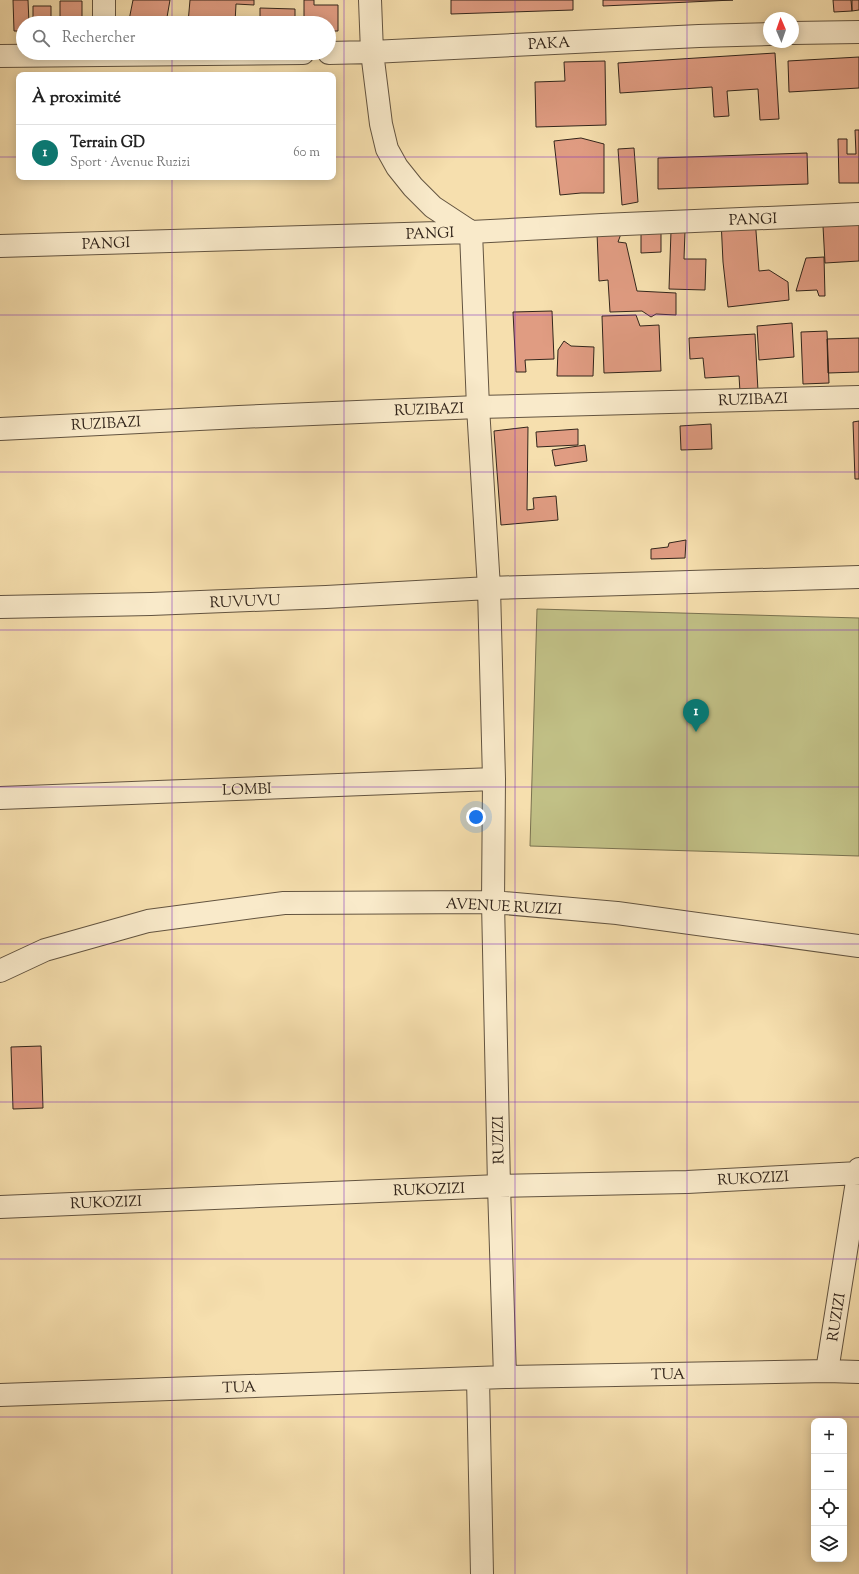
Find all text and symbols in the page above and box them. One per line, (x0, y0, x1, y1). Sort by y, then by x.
north arrow (763, 12, 799, 48)
search box (16, 16, 336, 60)
icon: search (30, 27, 52, 49)
text: Rechercher (62, 28, 135, 49)
street label: PAKA (527, 33, 571, 56)
text: À proximité (32, 86, 121, 110)
text: Terrain GD (70, 133, 145, 154)
text: 1 (43, 144, 47, 162)
text: 60 m (293, 144, 320, 162)
text: Sport · Avenue Ruzizi (70, 154, 190, 172)
street label: PANGI (728, 209, 778, 232)
street label: PANGI (405, 223, 455, 246)
street label: PANGI (81, 233, 131, 256)
street label: RUZIBAZI (718, 389, 788, 412)
street label: RUZIBAZI (394, 399, 464, 422)
street label: RUZIBAZI (71, 412, 142, 437)
street label: RUVUVU (209, 591, 281, 614)
pin: 1 (683, 699, 709, 732)
street label: LOMBI (222, 779, 272, 802)
your location (466, 807, 486, 827)
street label: AVENUE RUZIZI (445, 894, 563, 921)
street label: RUZIZI (489, 1115, 510, 1165)
street label: RUKOZIZI (717, 1167, 790, 1192)
street label: RUKOZIZI (393, 1179, 465, 1202)
street label: RUKOZIZI (70, 1192, 142, 1215)
street label: RUZIZI (823, 1291, 852, 1343)
street label: TUA (651, 1365, 685, 1386)
street label: TUA (222, 1377, 256, 1400)
map controls (811, 1418, 847, 1562)
button: + (811, 1418, 847, 1454)
button: − (811, 1454, 847, 1490)
button: locate (811, 1490, 847, 1526)
button: layers (811, 1526, 847, 1562)

